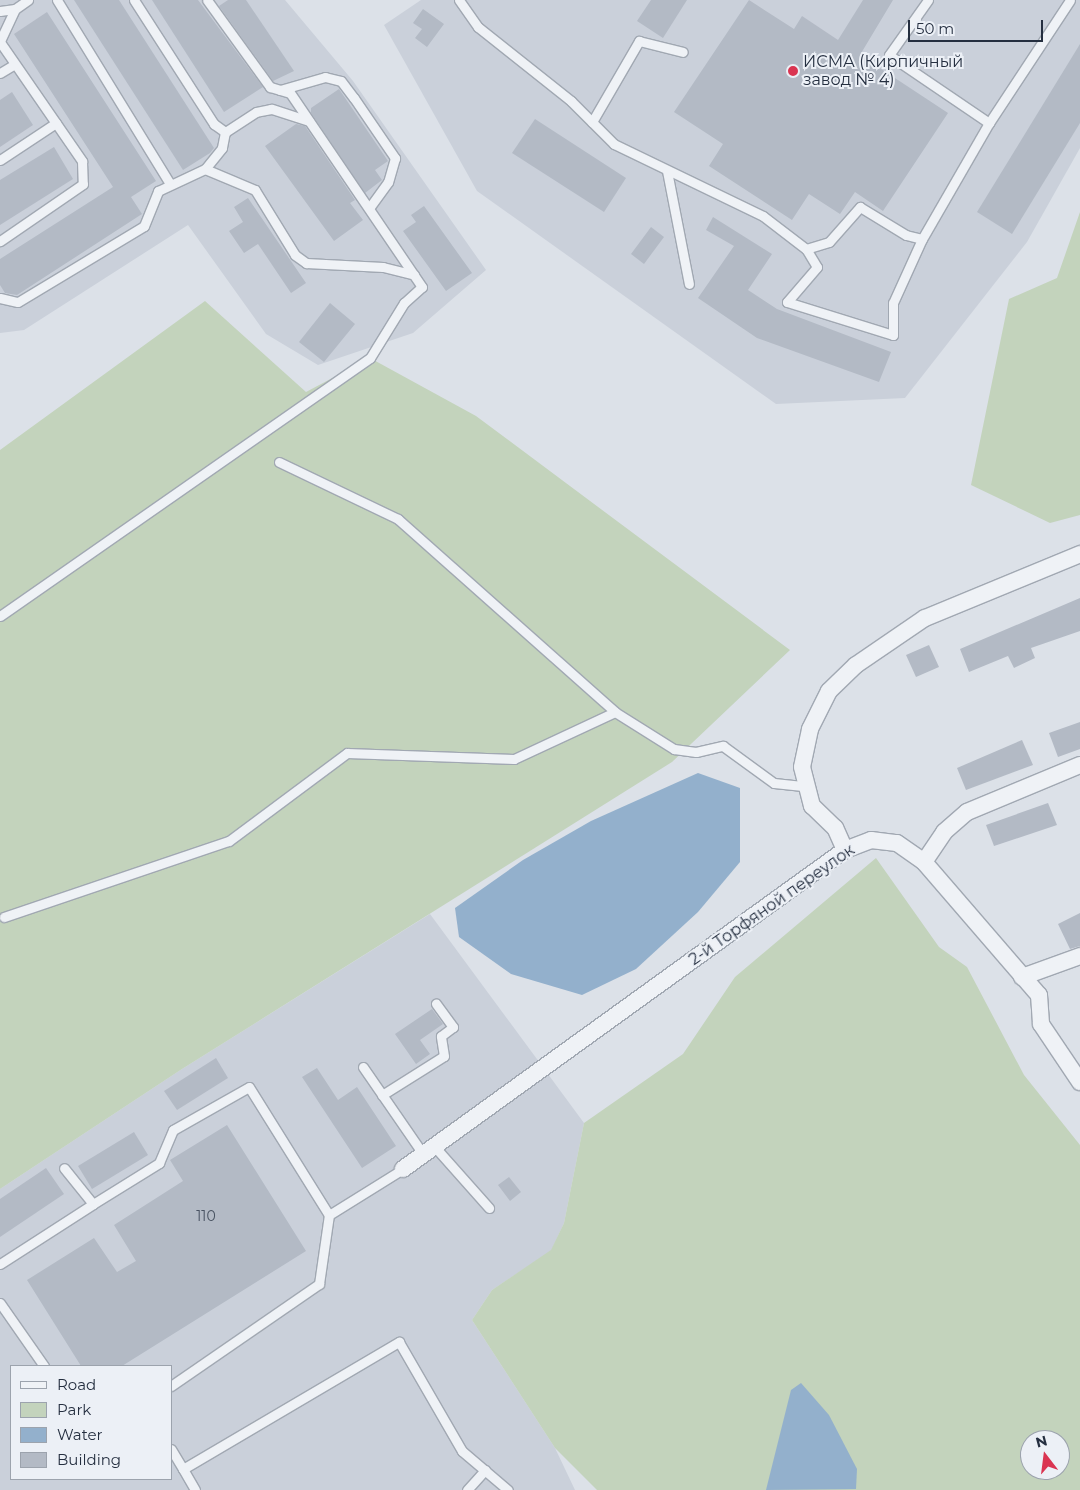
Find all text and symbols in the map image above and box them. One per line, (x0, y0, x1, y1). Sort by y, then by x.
scale bar (910, 10, 1045, 42)
text: 50 m (916, 19, 954, 38)
place label: ИСМА (Кирпичный завод № 4) (803, 52, 963, 90)
marker: ИСМА (Кирпичный завод № 4) (787, 65, 799, 77)
street label: 2-й Торфяной переулок (686, 840, 858, 970)
house number: 110 (196, 1208, 216, 1224)
legend (10, 1365, 172, 1480)
text: Road (57, 1375, 96, 1394)
text: Park (57, 1400, 91, 1419)
text: Water (57, 1425, 103, 1444)
north arrow (1020, 1430, 1070, 1480)
text: N (1034, 1431, 1049, 1452)
text: Building (57, 1450, 121, 1469)

